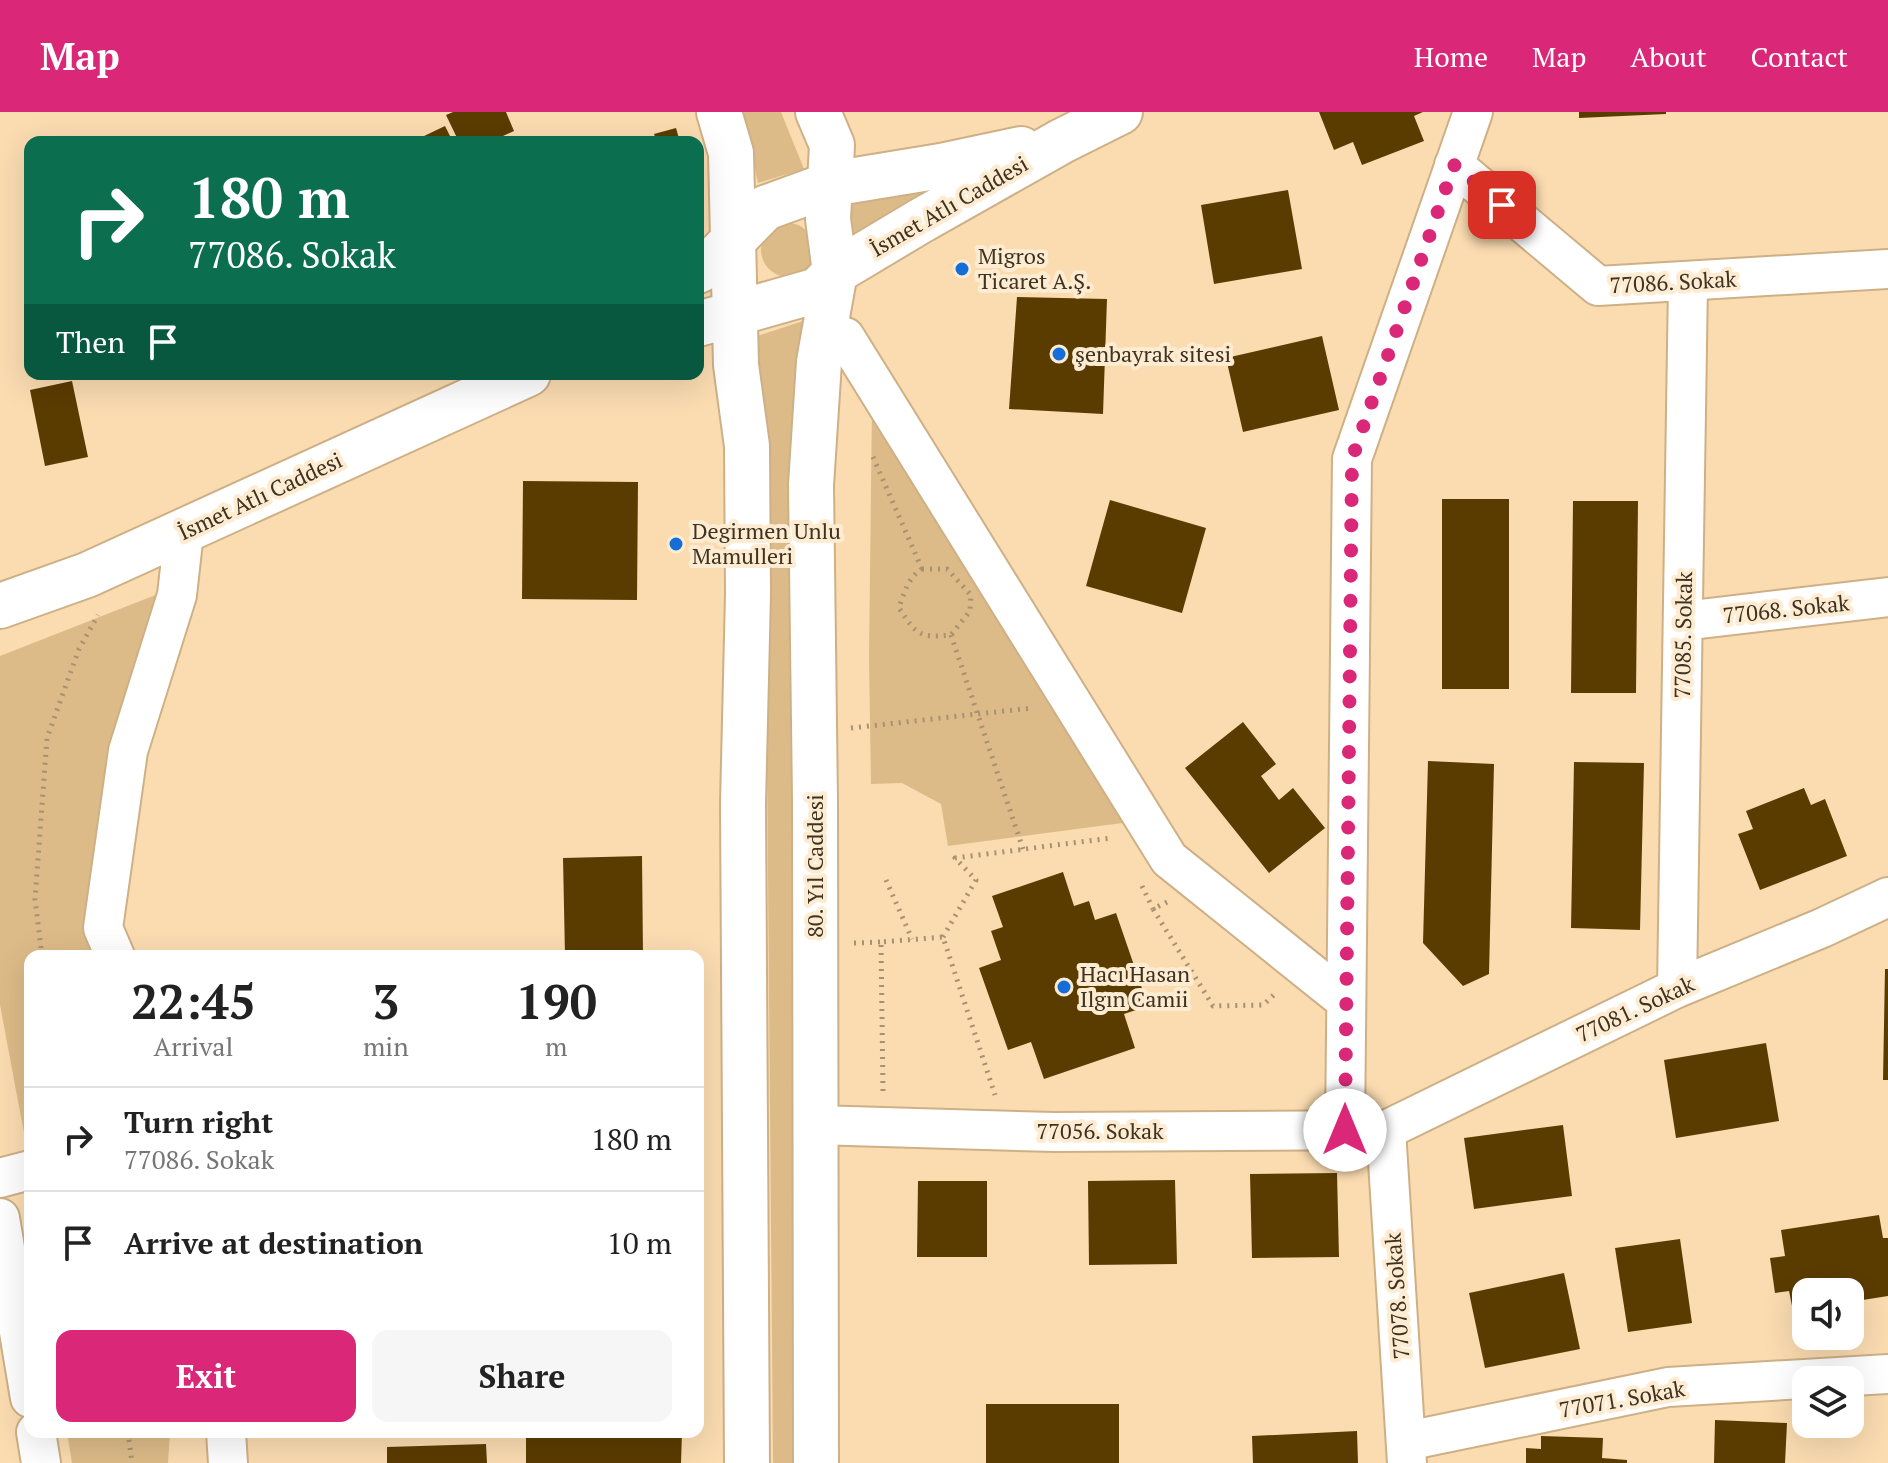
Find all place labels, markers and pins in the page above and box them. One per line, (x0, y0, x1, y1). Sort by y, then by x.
pin (1468, 171, 1536, 239)
place label: Migros Ticaret A.Ş. (978, 241, 1091, 295)
marker: Migros Ticaret A.Ş. (953, 260, 971, 278)
place label: şenbayrak sitesi (1075, 339, 1231, 368)
marker: şenbayrak sitesi (1050, 345, 1068, 363)
place label: Degirmen Unlu Mamulleri (692, 516, 841, 570)
marker: Degirmen Unlu Mamulleri (667, 535, 685, 553)
place label: Hacı Hasan Ilgın Camii (1080, 959, 1190, 1013)
marker: Hacı Hasan Ilgın Camii (1055, 978, 1073, 996)

